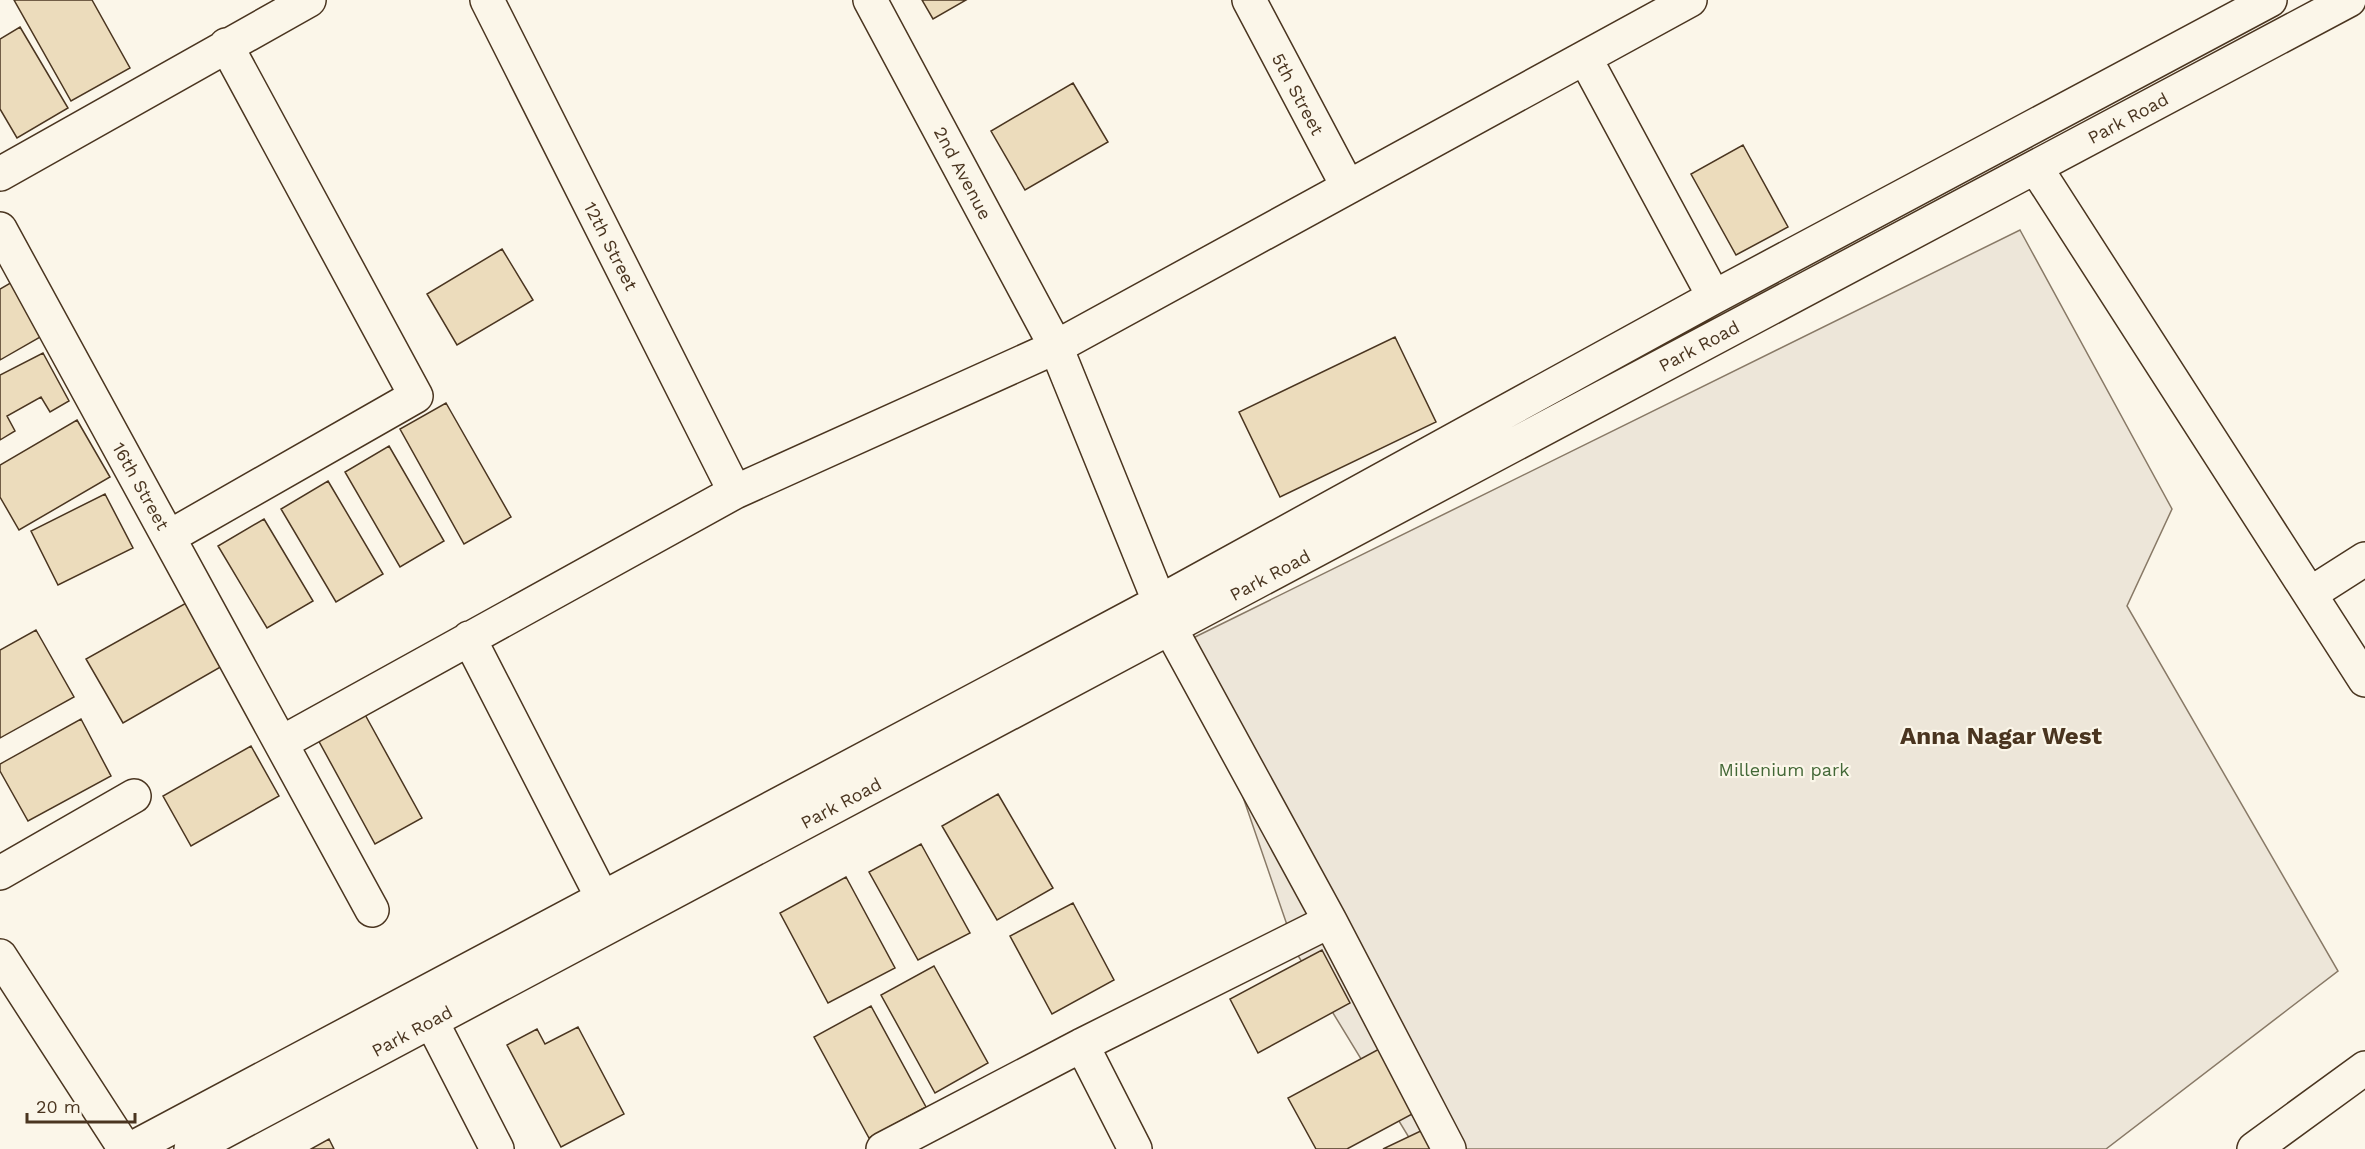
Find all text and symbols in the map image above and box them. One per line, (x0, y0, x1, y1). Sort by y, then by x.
street label: 5th Street (1268, 50, 1328, 139)
street label: Park Road (2084, 88, 2172, 148)
street label: 2nd Avenue (930, 123, 996, 223)
street label: 12th Street (580, 198, 642, 294)
street label: Park Road (1655, 316, 1743, 376)
street label: 16th Street (108, 439, 174, 534)
street label: Park Road (1226, 545, 1314, 605)
district label: Anna Nagar West (1900, 722, 2102, 750)
park label: Millenium park (1719, 759, 1849, 780)
street label: Park Road (797, 773, 885, 833)
street label: Park Road (368, 1001, 456, 1061)
scale bar (27, 1086, 135, 1124)
text: 20 m (36, 1096, 81, 1117)

